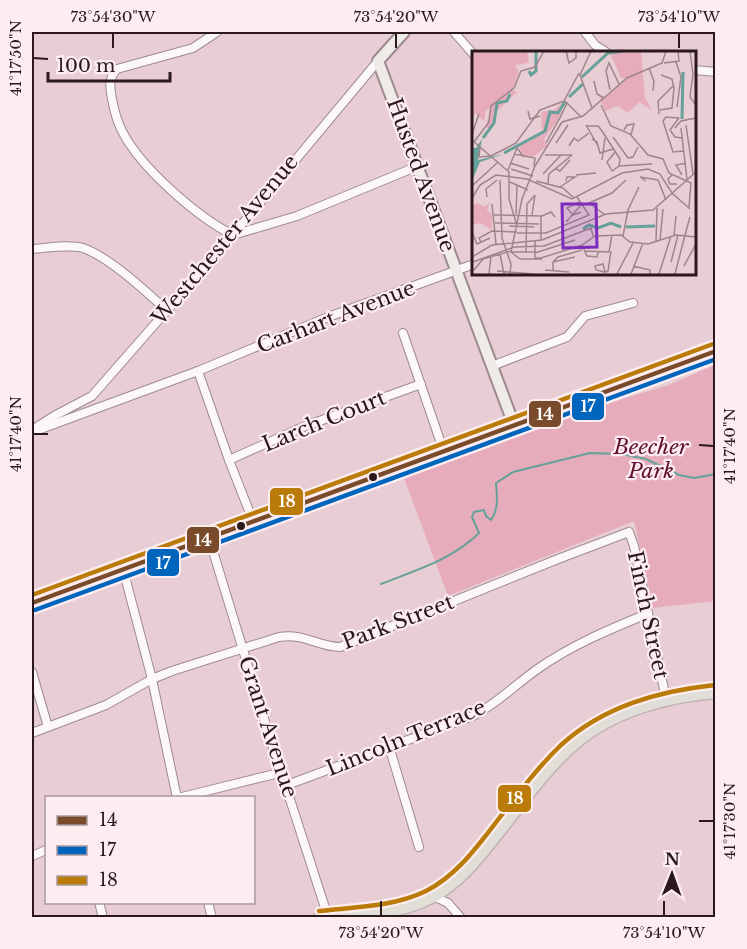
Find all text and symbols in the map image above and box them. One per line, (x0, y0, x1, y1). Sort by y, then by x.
text: 73°54'30"W (70, 7, 156, 26)
text: 73°54'20"W (353, 7, 439, 26)
text: 73°54'10"W (638, 7, 721, 26)
text: 41°17'50"N (6, 20, 25, 96)
scale bar (48, 45, 170, 83)
inset map (472, 51, 696, 274)
text: 100 m (57, 55, 115, 77)
street label: Husted Avenue (381, 94, 461, 256)
street label: Westchester Avenue (145, 150, 304, 331)
street label: Carhart Avenue (253, 275, 419, 359)
street label: Larch Court (258, 384, 390, 458)
line badge: 17 (571, 392, 605, 421)
text: 41°17'40"N (6, 396, 25, 472)
text: 17 (580, 396, 596, 416)
line badge: 14 (528, 400, 562, 428)
text: 14 (536, 404, 554, 424)
text: 41°17'40"N (720, 408, 739, 484)
park label: Beecher Park (613, 434, 690, 484)
unlabelled marker (367, 471, 379, 483)
line badge: 18 (269, 487, 304, 516)
text: 18 (278, 491, 296, 511)
unlabelled marker (235, 520, 247, 532)
line badge: 14 (186, 526, 220, 554)
text: 14 (194, 530, 212, 550)
line badge: 17 (146, 548, 180, 577)
street label: Finch Street (622, 548, 674, 682)
text: 17 (155, 553, 171, 573)
street label: Park Street (338, 589, 458, 655)
street label: Grant Avenue (233, 653, 303, 801)
street label: Lincoln Terrace (322, 694, 490, 782)
text: 41°17'30"N (720, 782, 739, 860)
line badge: 18 (497, 784, 532, 813)
text: 18 (506, 788, 524, 808)
legend (45, 796, 255, 904)
text: 14 (99, 809, 118, 831)
text: 17 (99, 839, 117, 861)
north arrow (642, 844, 702, 904)
text: N (665, 849, 680, 869)
text: 18 (99, 869, 118, 891)
text: 73°54'20"W (338, 923, 424, 942)
text: 73°54'10"W (623, 923, 706, 942)

